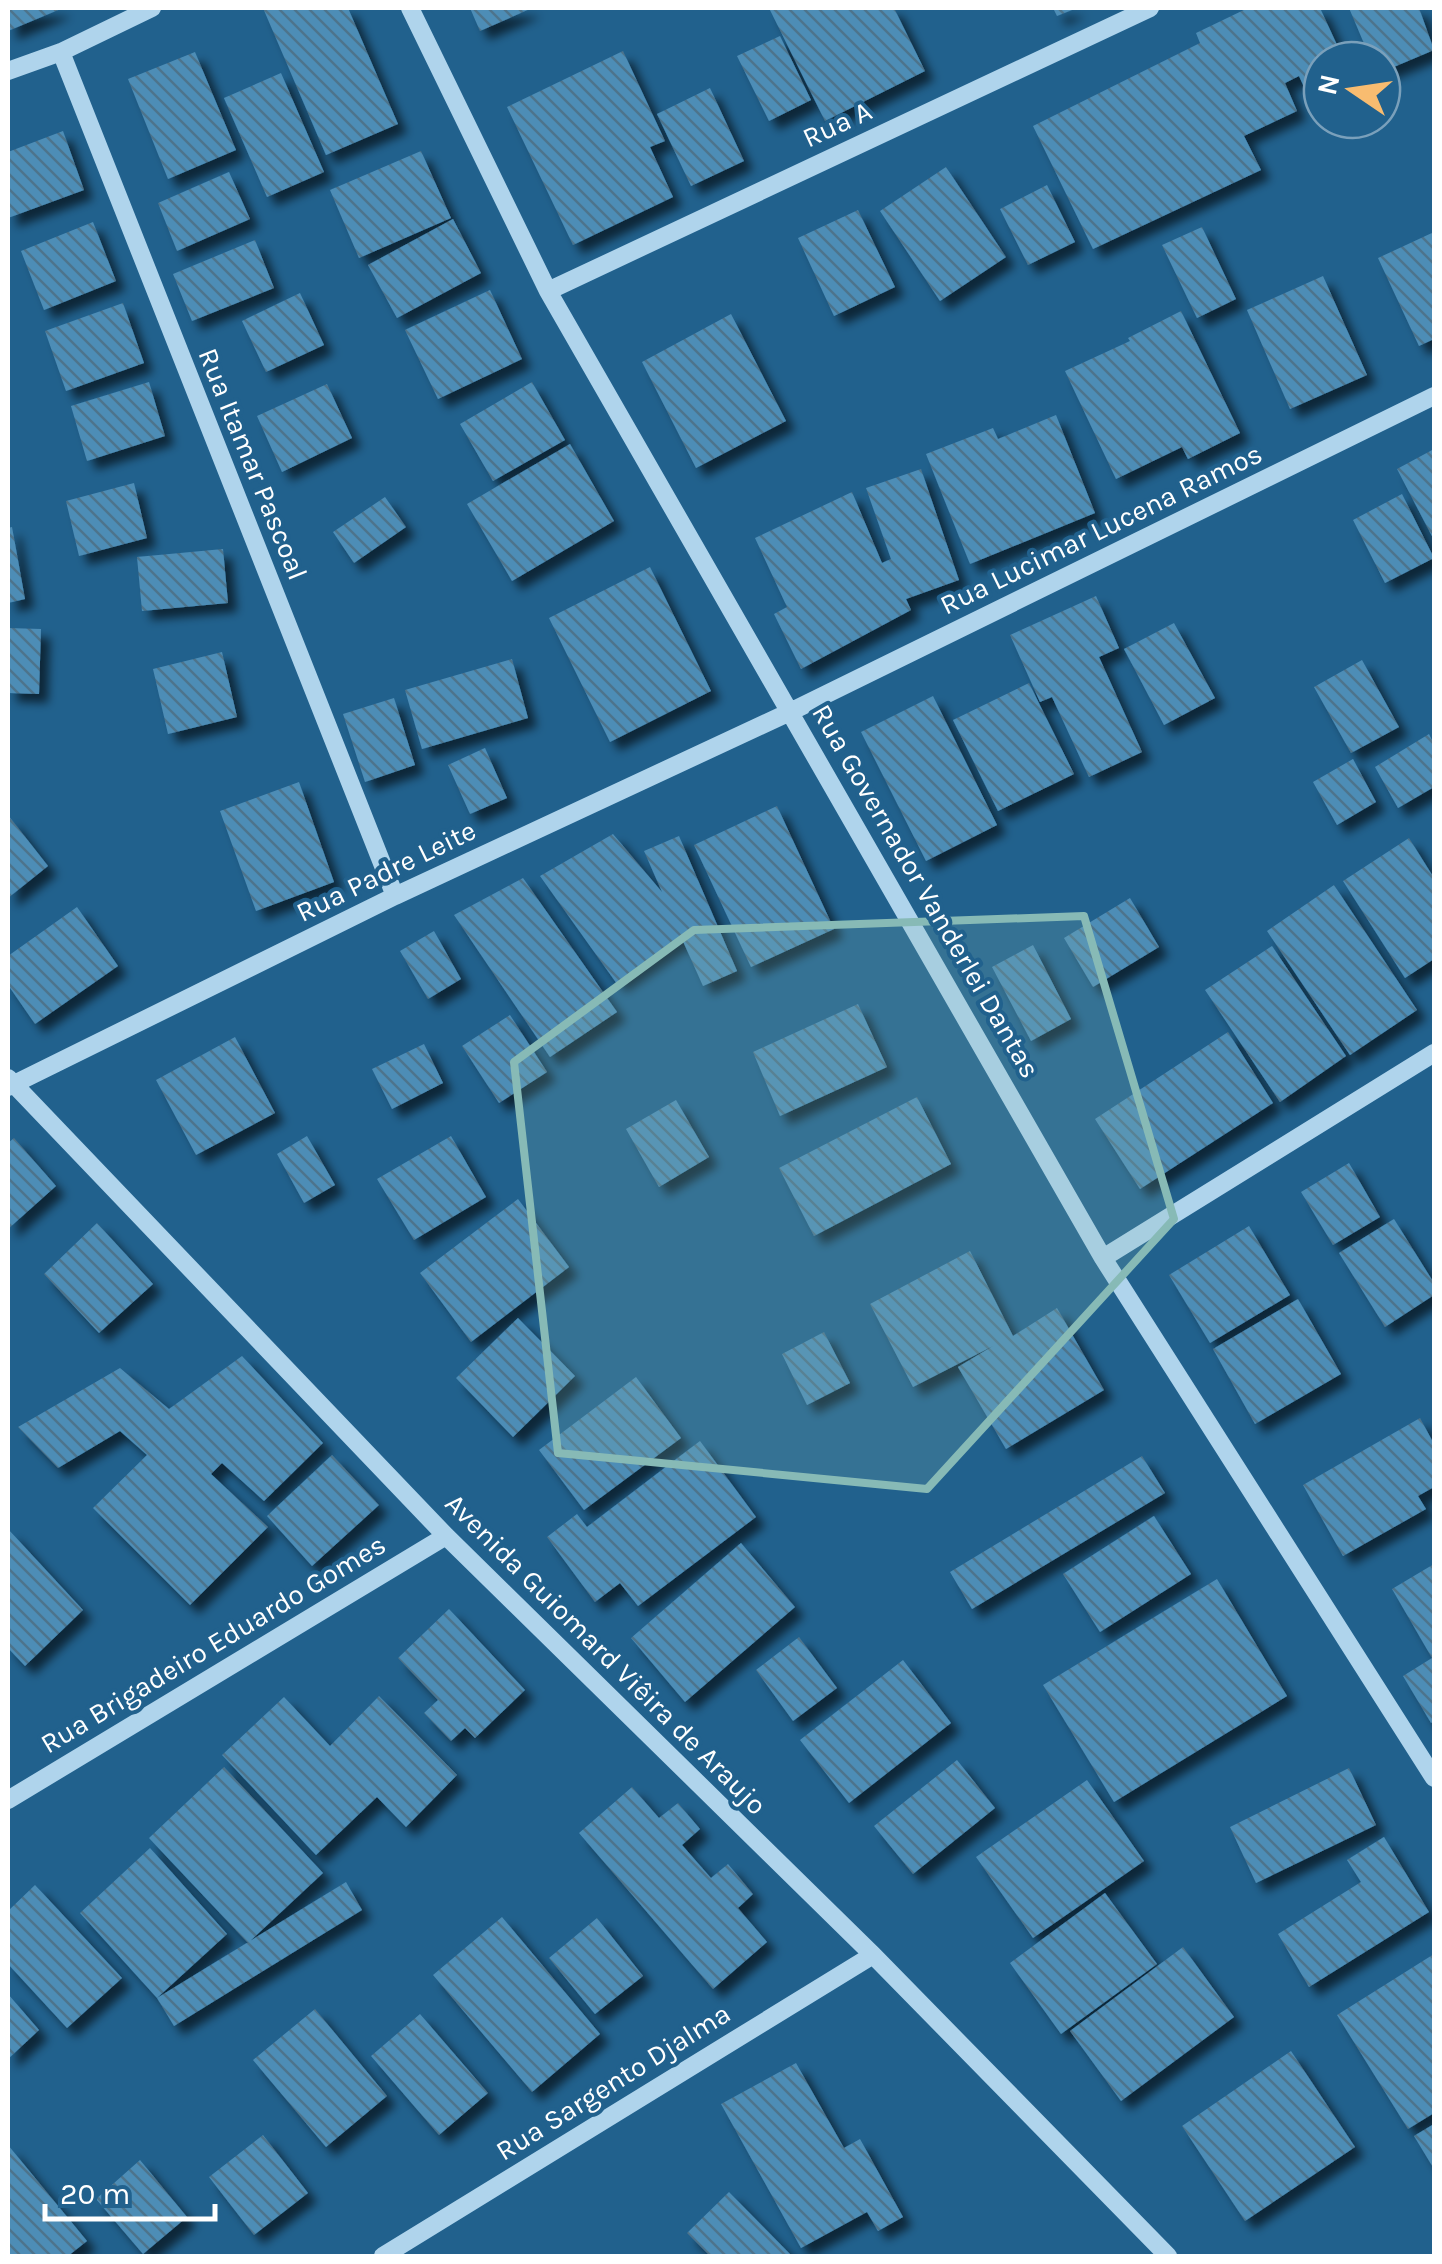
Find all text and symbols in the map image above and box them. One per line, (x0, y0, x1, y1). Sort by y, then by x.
north arrow (1302, 40, 1402, 140)
text: N (1310, 71, 1346, 98)
street label: Rua A (797, 94, 877, 154)
street label: Rua Itamar Pascoal (191, 343, 315, 585)
street label: Rua Lucimar Lucena Ramos (935, 437, 1267, 621)
street label: Rua Governador Vanderlei Dantas (805, 698, 1047, 1084)
street label: Rua Padre Leite (291, 813, 481, 929)
street label: Avenida Guiomard Viêira de Araujo (439, 1487, 773, 1821)
street label: Rua Brigadeiro Eduardo Gomes (35, 1528, 391, 1760)
street label: Rua Sargento Djalma (490, 1997, 736, 2167)
scale bar (45, 2159, 215, 2221)
text: 20 m (60, 2176, 130, 2212)

